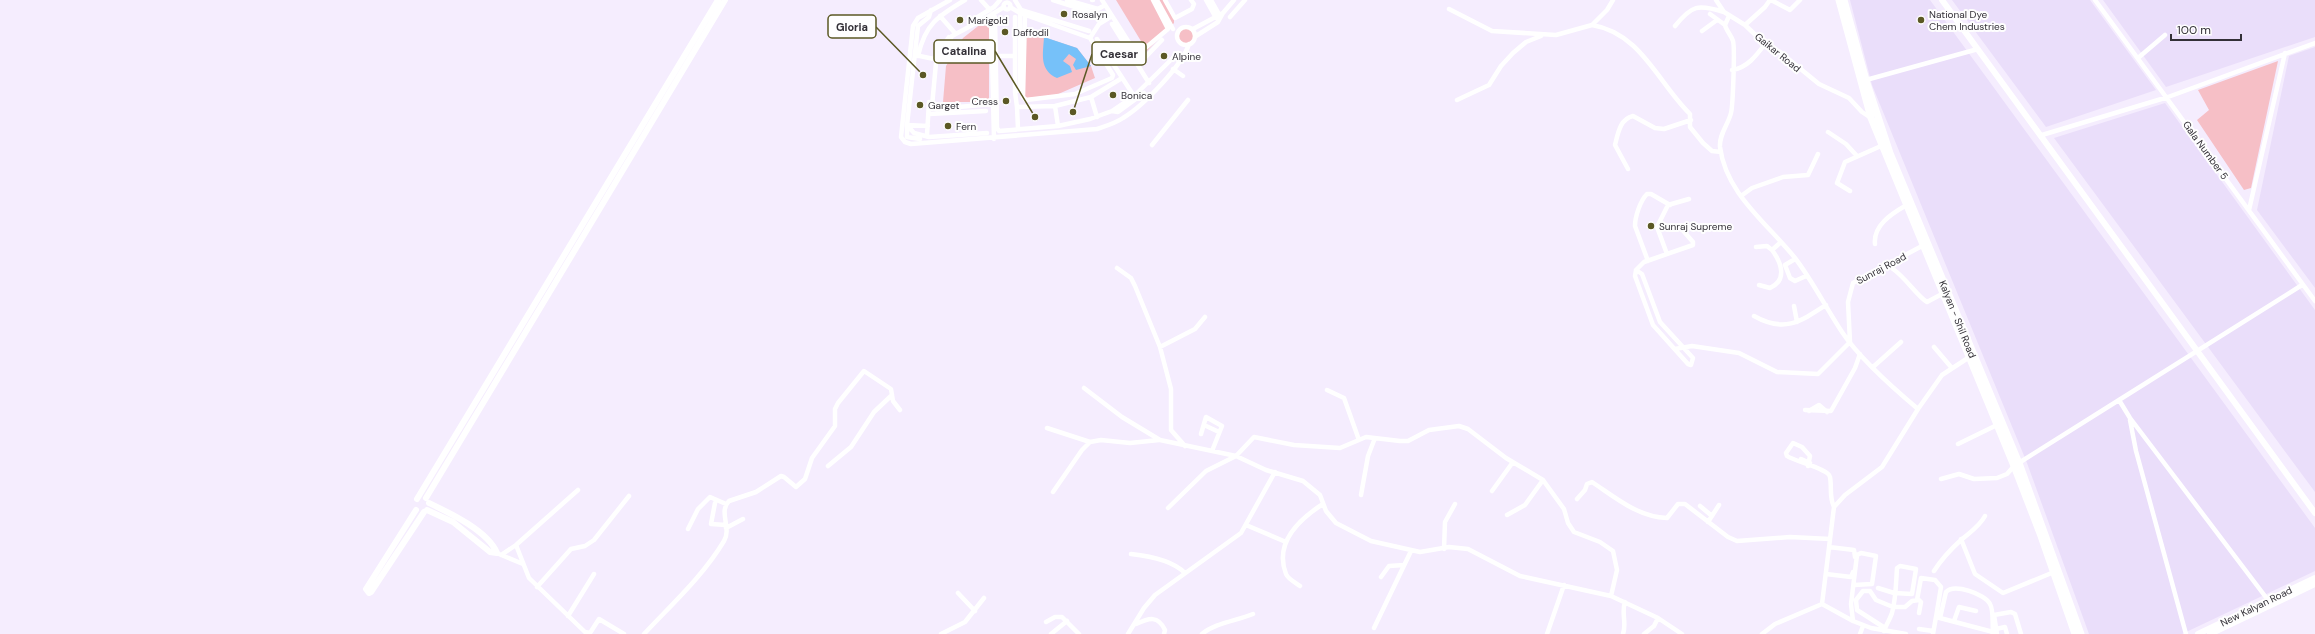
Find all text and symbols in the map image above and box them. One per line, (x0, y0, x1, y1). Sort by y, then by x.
place label: Rosalyn (1072, 8, 1108, 21)
place label: National Dye Chem Industries (1929, 8, 2005, 33)
marker: Rosalyn (1059, 9, 1069, 19)
place label: Marigold (968, 14, 1008, 27)
callout: Gloria (828, 15, 876, 38)
marker: Marigold (955, 15, 965, 25)
marker: National Dye Chem Industries (1916, 15, 1926, 25)
scale bar (2171, 16, 2241, 42)
text: Gloria (836, 20, 868, 34)
text: 100 m (2177, 22, 2211, 38)
place label: Daffodil (1013, 26, 1049, 39)
marker: Daffodil (1000, 27, 1010, 37)
street label: Gaikar Road (1752, 30, 1803, 75)
callout: Catalina (934, 40, 995, 63)
callout: Caesar (1092, 42, 1146, 65)
text: Catalina (942, 44, 986, 58)
text: Caesar (1100, 47, 1138, 61)
place label: Alpine (1172, 50, 1201, 63)
marker: Alpine (1159, 51, 1169, 61)
place label: Bonica (1121, 89, 1152, 102)
marker: Bonica (1108, 90, 1118, 100)
place label: Cress (972, 95, 998, 108)
marker: Cress (1001, 96, 1011, 106)
place label: Garget (928, 99, 959, 112)
marker: Garget (915, 100, 925, 110)
street label: Gala Number 5 (2180, 118, 2231, 182)
place label: Fern (956, 120, 977, 133)
marker: Fern (943, 121, 953, 131)
place label: Sunraj Supreme (1659, 220, 1732, 233)
marker: Sunraj Supreme (1646, 221, 1656, 231)
street label: Sunraj Road (1854, 250, 1908, 287)
street label: Kalyan - Shil Road (1936, 278, 1979, 360)
street label: New Kalyan Road (2218, 583, 2294, 629)

